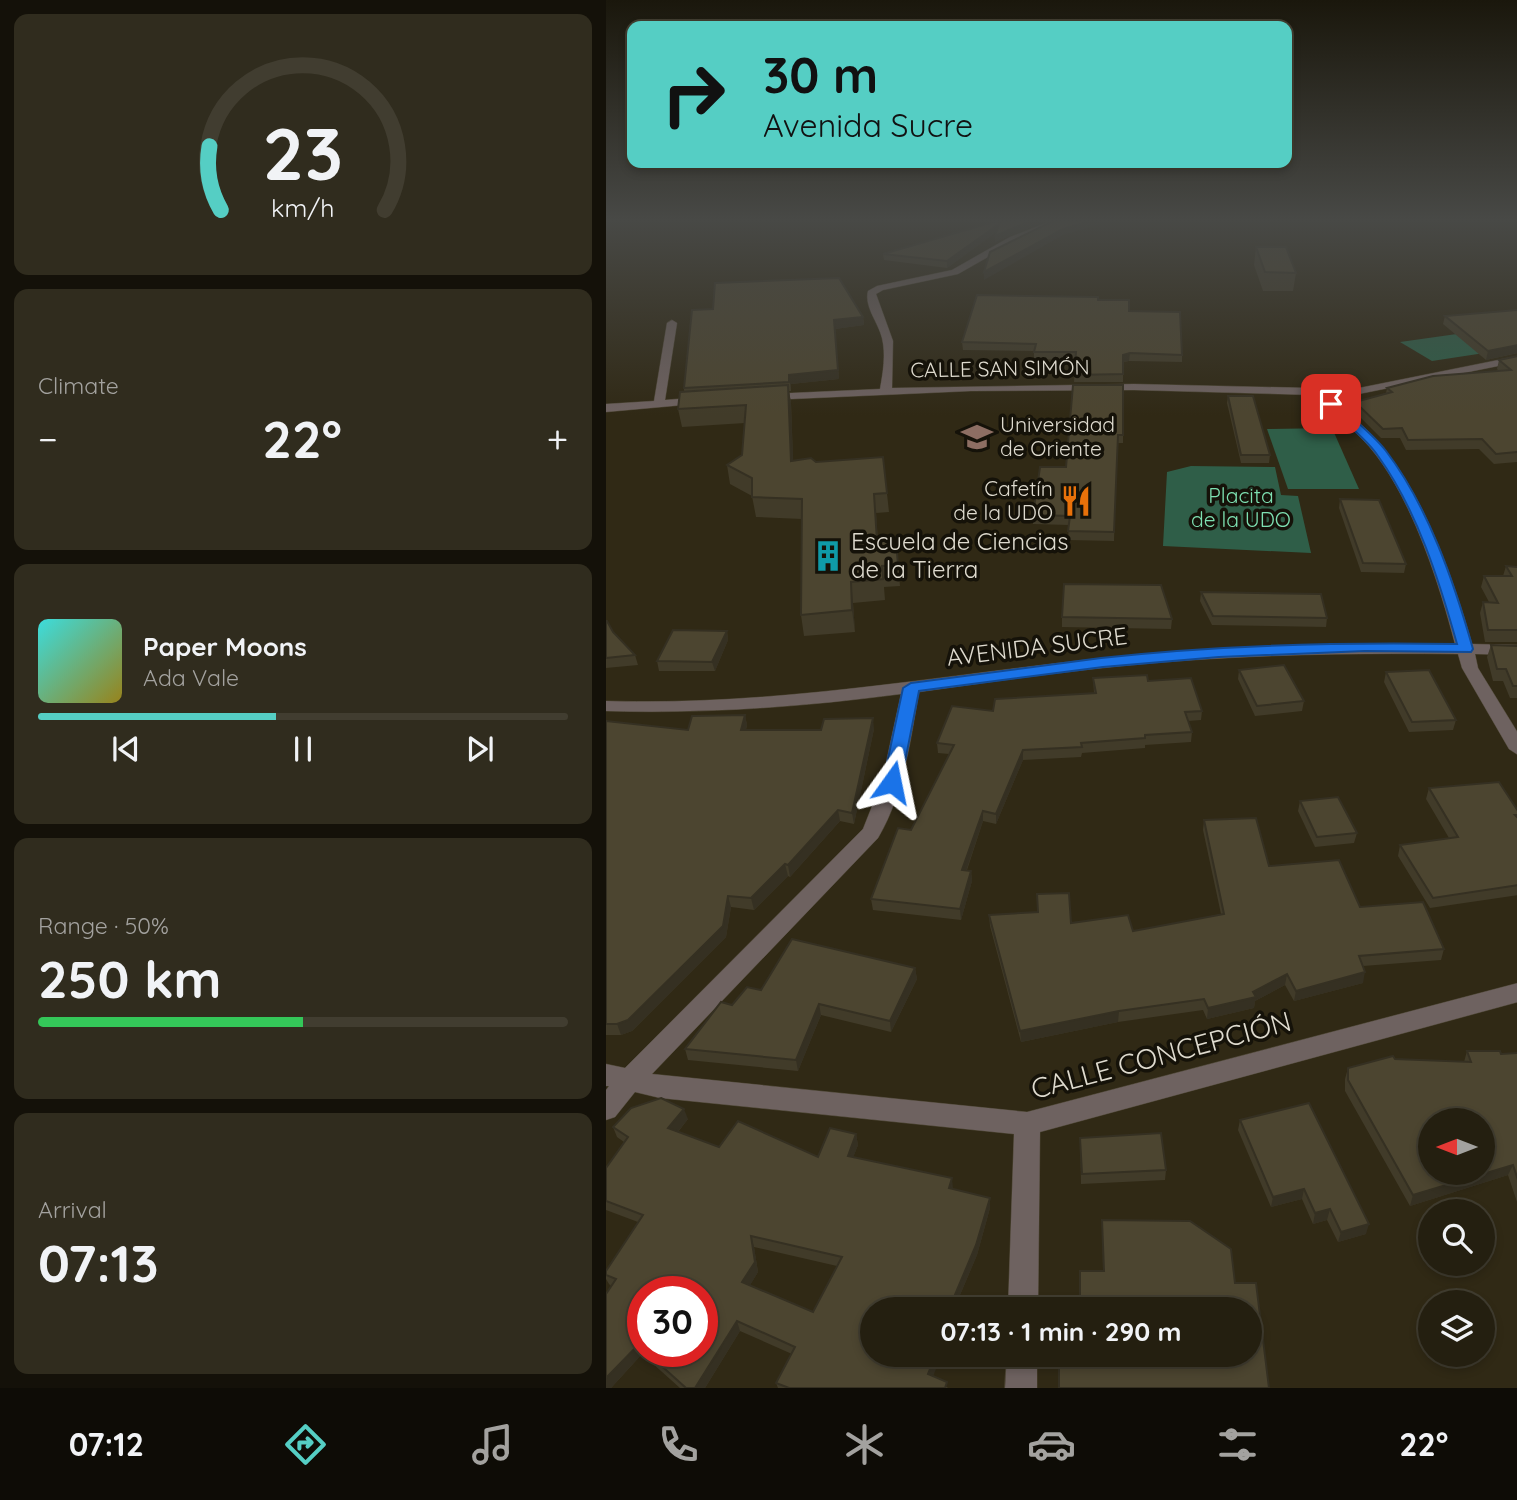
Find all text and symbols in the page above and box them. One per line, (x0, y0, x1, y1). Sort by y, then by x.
text: 30 m (763, 44, 878, 105)
icon: right (648, 49, 739, 140)
text: Avenida Sucre (763, 105, 973, 145)
text: 23 (263, 108, 343, 199)
text: km/h (271, 192, 335, 223)
street label: CALLE SAN SIMÓN (910, 353, 1090, 383)
text: Climate (38, 371, 119, 400)
pin (1301, 374, 1361, 434)
icon: arrive (1312, 385, 1350, 423)
text: 22° (262, 406, 342, 471)
place label: Universidad de Oriente (1000, 411, 1115, 461)
text: − (38, 415, 58, 463)
text: + (547, 415, 568, 463)
school or university icon: Universidad de Oriente (960, 420, 994, 454)
place label: Cafetín de la UDO (953, 475, 1053, 525)
park label: Placita de la UDO (1191, 482, 1291, 532)
restaurant icon: Cafetín de la UDO (1059, 484, 1093, 518)
place label: Escuela de Ciencias de la Tierra (851, 526, 1068, 584)
building icon: Escuela de Ciencias de la Tierra (811, 539, 845, 573)
street label: AVENIDA SUCRE (945, 620, 1129, 672)
text: Paper Moons (143, 630, 307, 663)
text: Ada Vale (143, 663, 239, 692)
icon: previous (107, 730, 145, 768)
icon: pause (284, 730, 322, 768)
icon: next (461, 730, 499, 768)
position arrow (855, 745, 929, 819)
text: Range · 50% (38, 911, 169, 940)
text: 250 km (38, 946, 222, 1011)
street label: CALLE CONCEPCIÓN (1027, 1003, 1295, 1106)
north arrow (1418, 1108, 1495, 1185)
map controls (1418, 1108, 1495, 1367)
text: Arrival (38, 1195, 107, 1224)
button: search (1418, 1199, 1495, 1276)
text: 07:13 (38, 1230, 159, 1295)
speed limit sign: 30 (627, 1276, 718, 1367)
button: layers (1418, 1290, 1495, 1367)
text: 07:13 · 1 min · 290 m (941, 1315, 1181, 1348)
icon: directions (281, 1420, 330, 1469)
icon: music (468, 1420, 517, 1469)
icon: phone (654, 1420, 703, 1469)
icon: climate (840, 1420, 889, 1469)
icon: car (1027, 1420, 1076, 1469)
icon: filters (1213, 1420, 1262, 1469)
text: 07:12 (69, 1424, 144, 1464)
text: 22° (1399, 1424, 1448, 1464)

